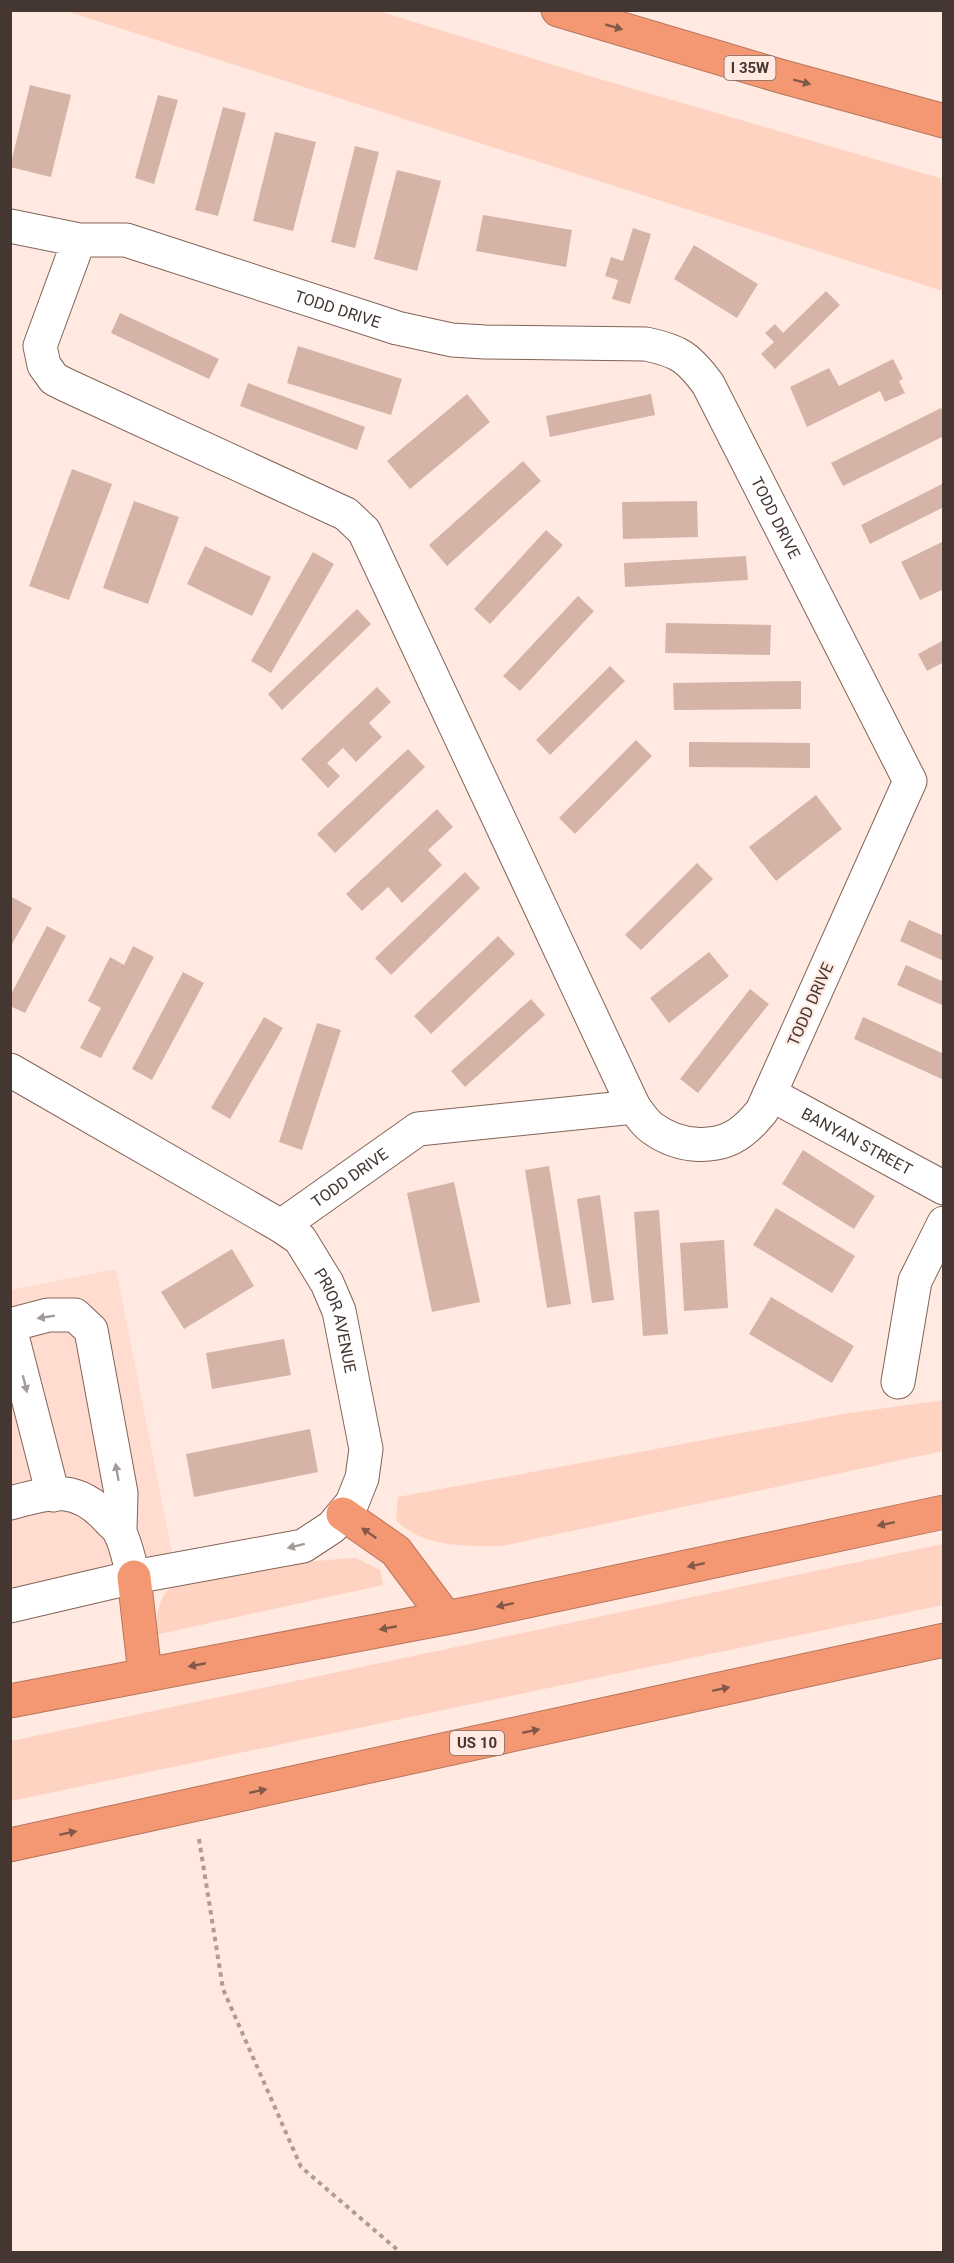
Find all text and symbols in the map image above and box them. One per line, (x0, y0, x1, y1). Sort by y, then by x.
one-way arrow (606, 23, 624, 32)
road number: I 35W (724, 56, 776, 80)
one-way arrow (792, 78, 811, 88)
street label: TODD DRIVE (292, 286, 383, 332)
street label: TODD DRIVE (747, 474, 804, 562)
street label: TODD DRIVE (784, 960, 837, 1049)
street label: BANYAN STREET (798, 1104, 916, 1179)
street label: TODD DRIVE (308, 1144, 392, 1211)
street label: PRIOR AVENUE (310, 1265, 360, 1374)
one-way arrow (36, 1312, 55, 1321)
one-way arrow (20, 1375, 30, 1394)
one-way arrow (112, 1462, 121, 1481)
one-way arrow (877, 1520, 896, 1529)
one-way arrow (361, 1528, 377, 1539)
one-way arrow (287, 1542, 306, 1552)
one-way arrow (686, 1560, 705, 1570)
one-way arrow (496, 1601, 514, 1611)
one-way arrow (379, 1624, 398, 1633)
one-way arrow (187, 1661, 206, 1670)
one-way arrow (712, 1684, 731, 1693)
one-way arrow (521, 1726, 540, 1735)
road number: US 10 (450, 1731, 504, 1755)
one-way arrow (249, 1786, 268, 1796)
one-way arrow (58, 1827, 77, 1837)

